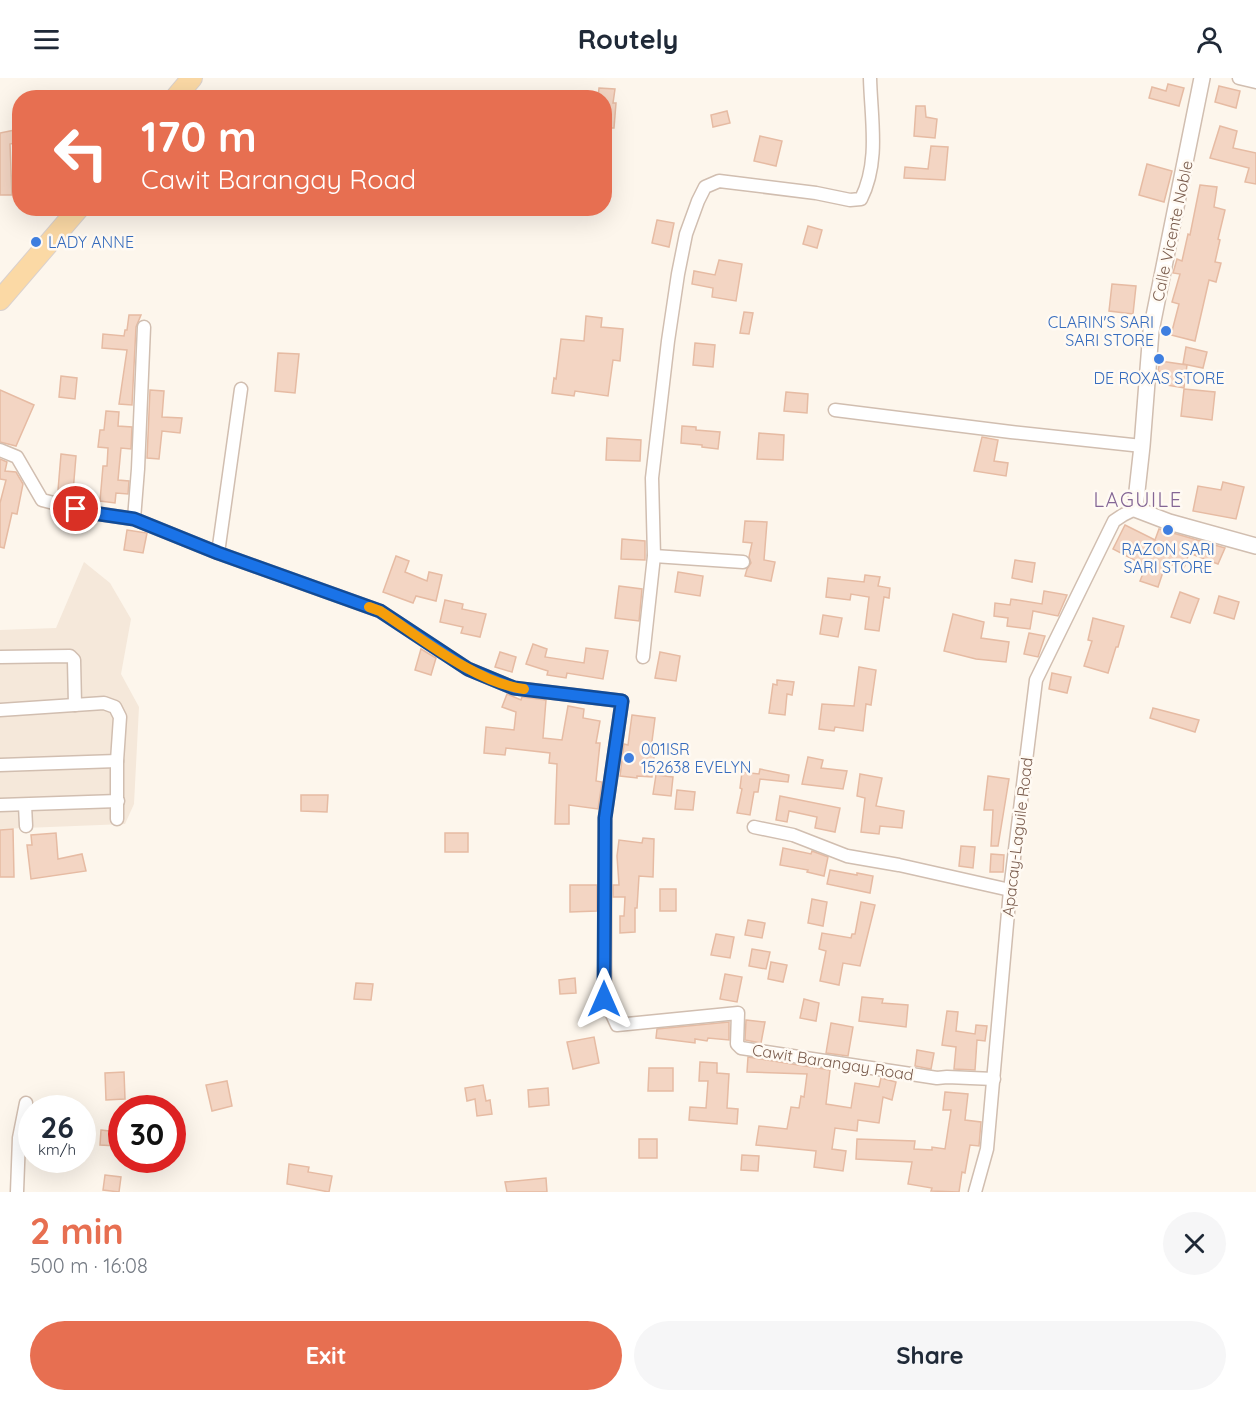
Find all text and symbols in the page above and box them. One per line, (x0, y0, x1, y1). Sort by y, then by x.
text: Routely (578, 22, 678, 56)
icon: menu (30, 23, 63, 56)
icon: person (1193, 23, 1226, 56)
text: 170 m (141, 110, 257, 163)
icon: left (42, 114, 120, 192)
street label: Calle Vicente Noble (1147, 159, 1197, 303)
text: Cawit Barangay Road (141, 162, 416, 196)
place label: LADY ANNE (48, 232, 134, 252)
marker: LADY ANNE (29, 235, 43, 249)
place label: CLARIN'S SARI SARI STORE (1048, 312, 1154, 350)
marker: CLARIN'S SARI SARI STORE (1159, 324, 1173, 338)
marker: DE ROXAS STORE (1152, 352, 1166, 366)
place label: DE ROXAS STORE (1093, 368, 1225, 388)
pin (50, 483, 101, 534)
district label: LAGUILE (1093, 487, 1183, 512)
icon: arrive (59, 492, 92, 525)
marker: RAZON SARI SARI STORE (1161, 523, 1175, 537)
place label: RAZON SARI SARI STORE (1121, 539, 1215, 577)
place label: 001ISR 152638 EVELYN (641, 739, 751, 777)
marker: 001ISR 152638 EVELYN (622, 751, 636, 765)
street label: Apacay-Laguile Road (997, 756, 1037, 918)
position arrow (572, 967, 636, 1031)
street label: Cawit Barangay Road (751, 1039, 915, 1085)
speed limit sign: 30 (108, 1095, 186, 1173)
text: 26 (40, 1108, 74, 1146)
text: km/h (38, 1140, 76, 1159)
text: 2 min (30, 1208, 124, 1253)
button: close (1163, 1212, 1226, 1275)
text: 500 m · 16:08 (30, 1253, 148, 1278)
button: Exit (30, 1321, 622, 1390)
button: Share (634, 1321, 1226, 1390)

